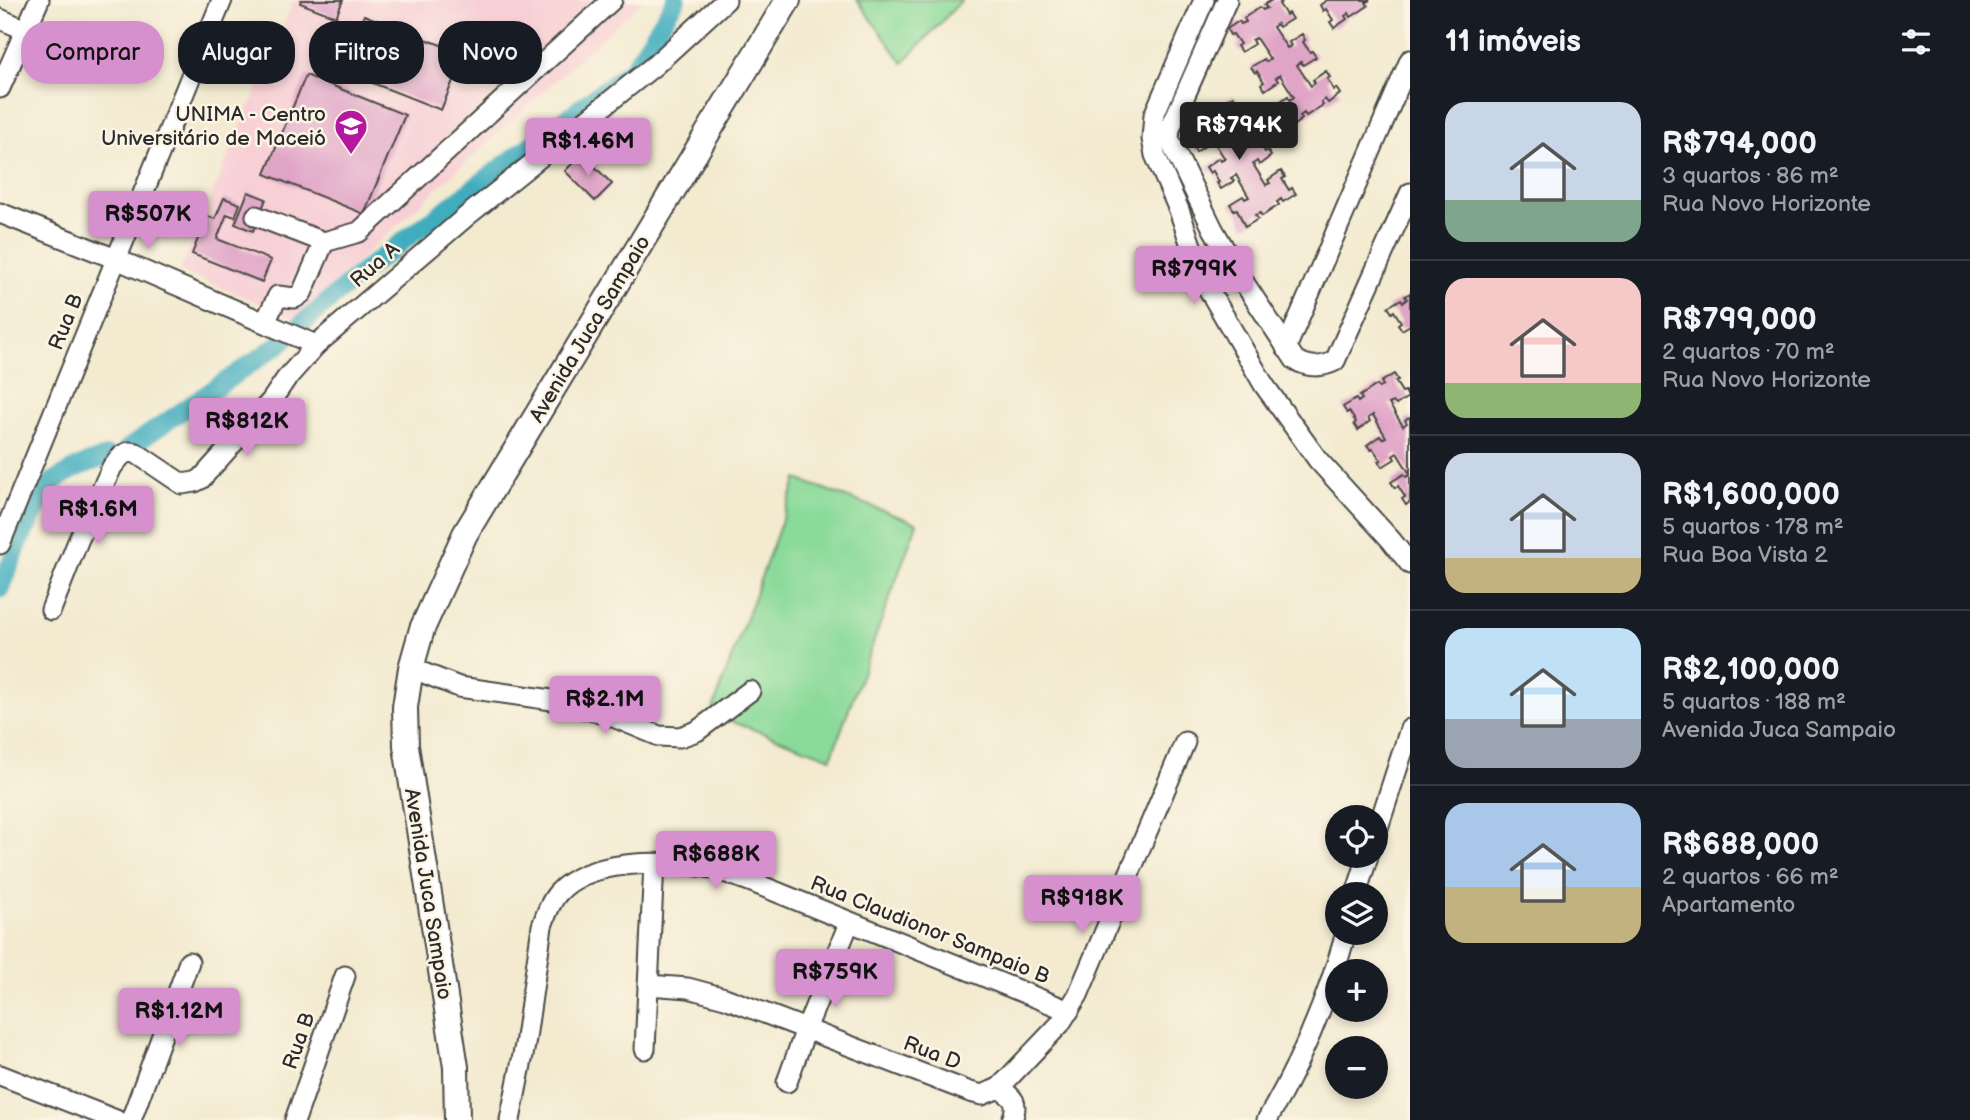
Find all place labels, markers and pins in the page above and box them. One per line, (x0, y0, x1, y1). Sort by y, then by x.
place label: UNIMA - Centro Universitário de Maceió (101, 102, 326, 151)
pin: R$794K (1182, 102, 1296, 162)
school or university icon: UNIMA - Centro Universitário de Maceió (332, 107, 370, 156)
pin: R$1.46M (523, 118, 653, 178)
pin: R$507K (91, 191, 205, 251)
pin: R$799K (1137, 246, 1251, 306)
pin: R$812K (190, 398, 304, 458)
pin: R$1.6M (41, 486, 155, 546)
pin: R$2.1M (548, 676, 662, 736)
pin: R$688K (659, 832, 773, 891)
pin: R$918K (1025, 876, 1139, 935)
pin: R$759K (778, 950, 892, 1009)
pin: R$1.12M (114, 988, 244, 1048)

